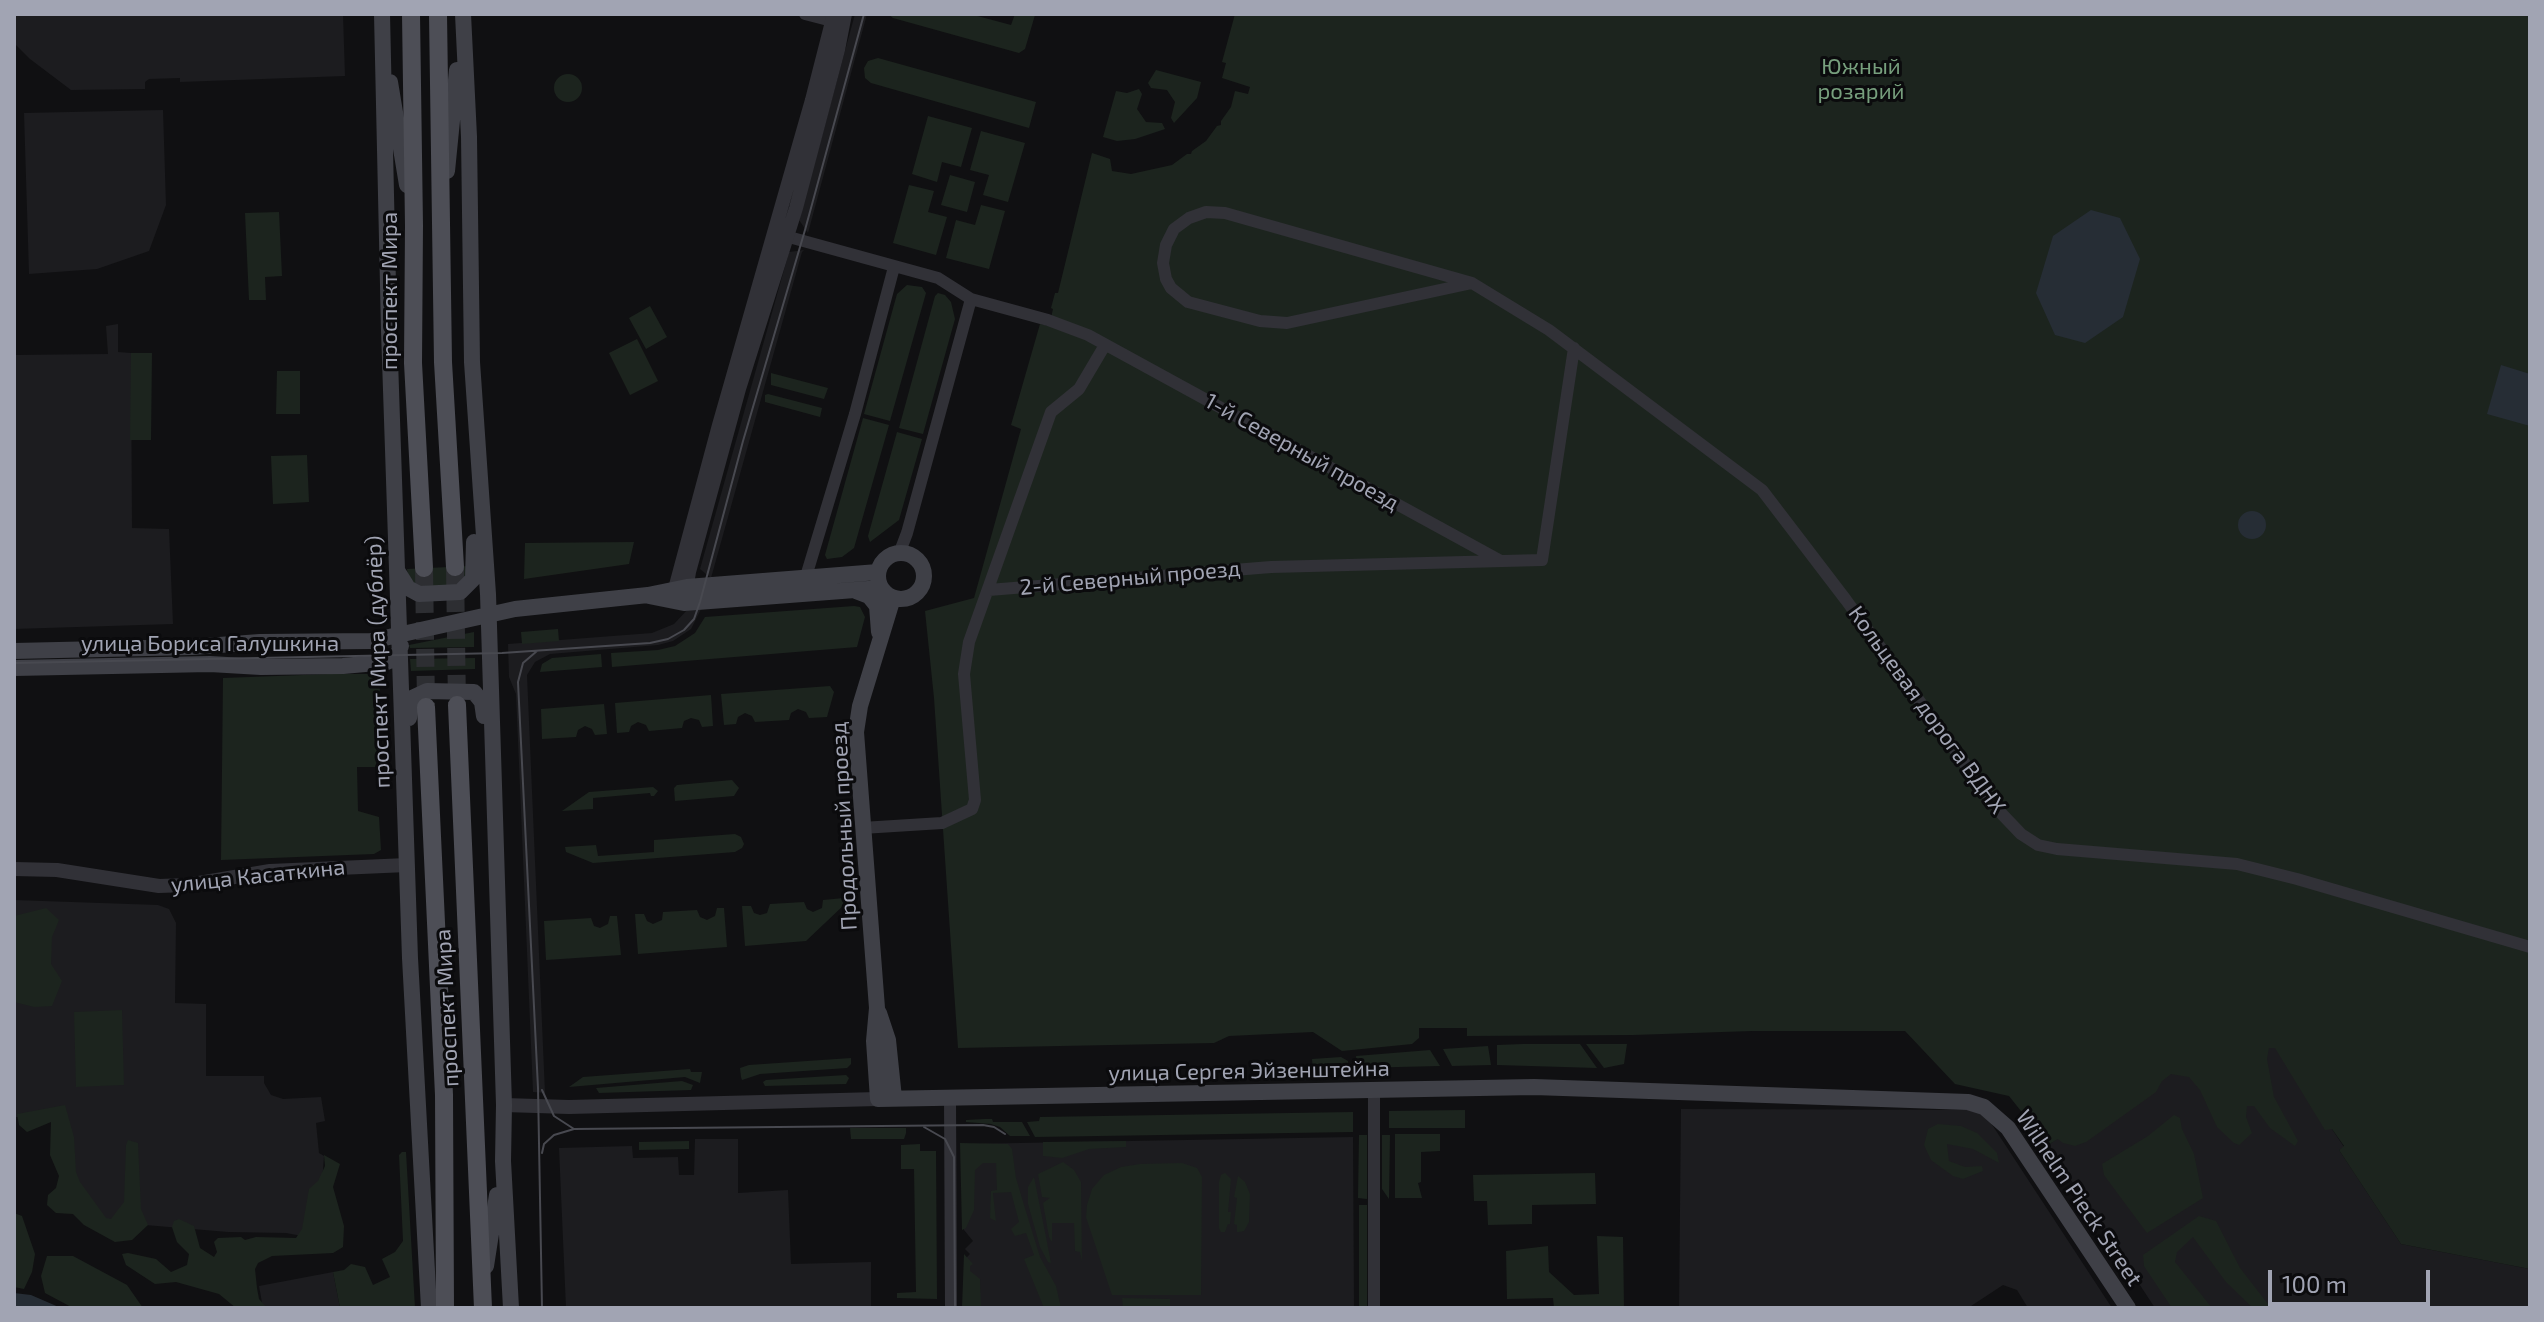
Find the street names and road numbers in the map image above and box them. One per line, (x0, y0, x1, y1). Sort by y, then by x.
street label: проспект Мира (377, 212, 403, 370)
street label: 1-й Северный проезд (1200, 388, 1404, 516)
street label: проспект Мира (дублёр) (360, 535, 396, 789)
street label: 2-й Северный проезд (1019, 555, 1241, 601)
street label: Кольцевая дорога ВДНХ (1843, 601, 2011, 819)
street label: улица Бориса Галушкина (81, 631, 339, 657)
street label: Продольный проезд (825, 721, 863, 931)
street label: улица Касаткина (170, 854, 346, 898)
street label: проспект Мира (430, 928, 464, 1088)
street label: улица Сергея Эйзенштейна (1108, 1055, 1390, 1087)
street label: Wilhelm Pieck Street (2010, 1105, 2148, 1291)

